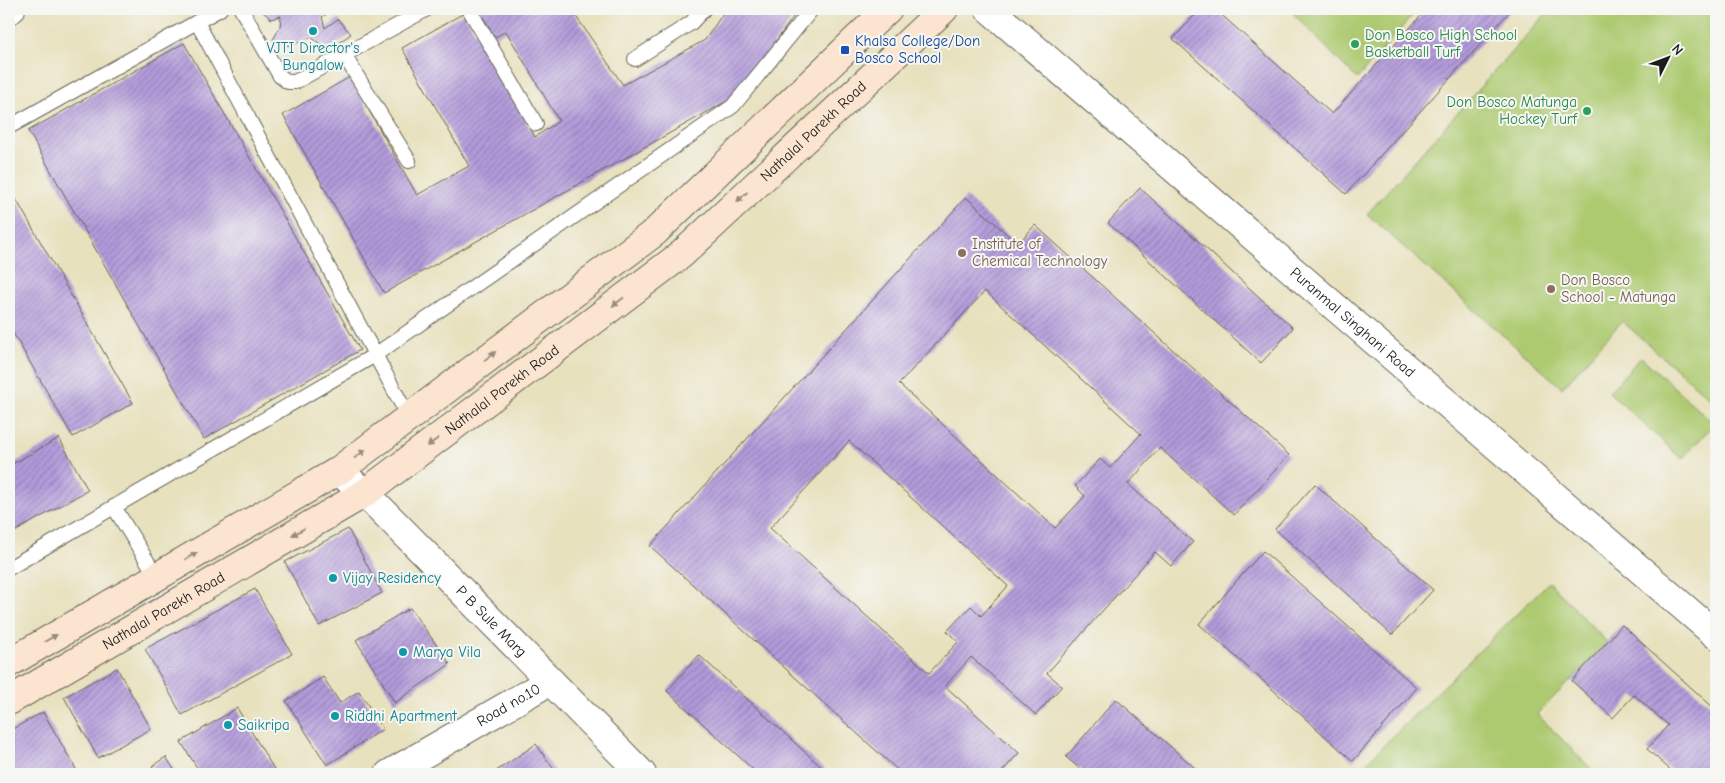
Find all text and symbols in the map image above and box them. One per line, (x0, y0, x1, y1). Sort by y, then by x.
marker: VJTI Director's Bungalow (307, 25, 319, 37)
place label: Don Bosco High School Basketball Turf (1365, 26, 1517, 61)
place label: Khalsa College/Don Bosco School (855, 32, 980, 67)
north arrow (1642, 32, 1692, 82)
marker: Don Bosco High School Basketball Turf (1349, 38, 1361, 50)
place label: VJTI Director's Bungalow (266, 39, 360, 74)
text: N (1668, 41, 1687, 59)
marker: Khalsa College/Don Bosco School (839, 44, 851, 56)
street label: Nathalal Parekh Road (757, 77, 870, 185)
place label: Don Bosco Matunga Hockey Turf (1447, 93, 1578, 128)
marker: Don Bosco Matunga Hockey Turf (1581, 105, 1593, 117)
one-way arrow (736, 191, 748, 203)
place label: Institute of Chemical Technology (972, 235, 1108, 270)
marker: Institute of Chemical Technology (956, 247, 968, 259)
street label: Puranmal Singhani Road (1287, 263, 1419, 381)
place label: Don Bosco School - Matunga (1561, 271, 1676, 306)
marker: Don Bosco School - Matunga (1545, 283, 1557, 295)
one-way arrow (611, 297, 625, 307)
street label: Nathalal Parekh Road (441, 341, 563, 439)
one-way arrow (483, 351, 496, 362)
one-way arrow (426, 437, 439, 447)
one-way arrow (353, 449, 366, 460)
one-way arrow (291, 528, 304, 537)
one-way arrow (185, 552, 198, 561)
street label: Nathalal Parekh Road (99, 568, 228, 653)
place label: Vijay Residency (343, 569, 441, 587)
marker: Vijay Residency (327, 572, 339, 584)
street label: P B Sule Marg (452, 582, 531, 661)
one-way arrow (44, 634, 57, 643)
place label: Marya Vila (413, 643, 481, 661)
marker: Marya Vila (397, 646, 409, 658)
street label: Road no.10 (473, 680, 544, 730)
place label: Riddhi Apartment (345, 707, 458, 725)
marker: Riddhi Apartment (329, 710, 341, 722)
place label: Saikripa (238, 716, 290, 734)
marker: Saikripa (222, 719, 234, 731)

